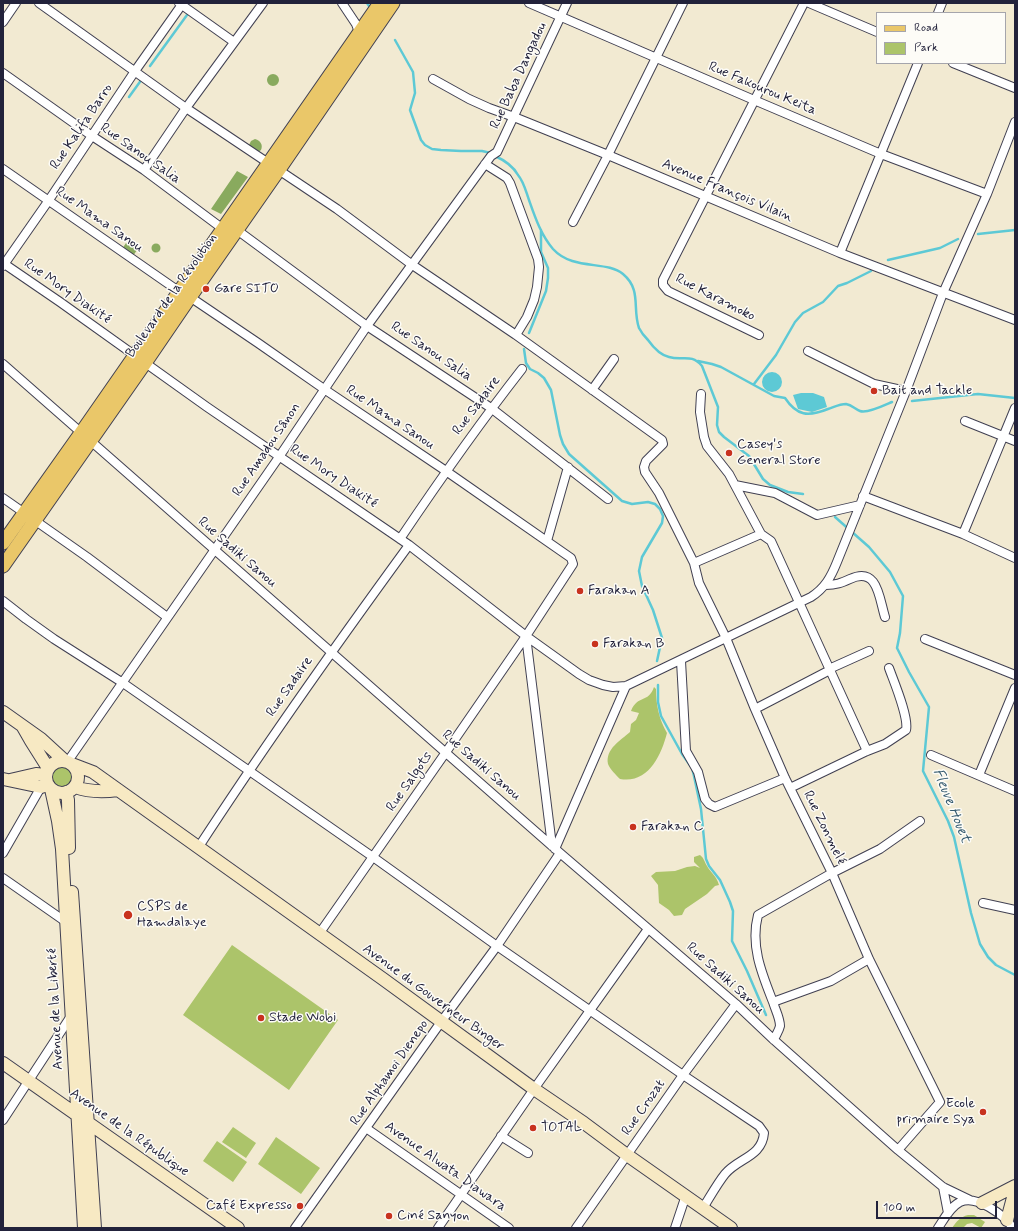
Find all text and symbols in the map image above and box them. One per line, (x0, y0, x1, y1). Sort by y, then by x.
legend (876, 12, 1006, 64)
street label: Rue Baba Dangadou (487, 20, 551, 132)
text: Road (914, 20, 938, 36)
text: Park (914, 40, 938, 56)
street label: Rue Fakourou Keita (706, 59, 818, 119)
street label: Rue Kalifa Barro (47, 81, 117, 173)
street label: Rue Sanou Salia (96, 120, 184, 188)
street label: Avenue François Vilain (659, 156, 795, 226)
street label: Rue Mama Sanou (52, 183, 146, 257)
street label: Boulevard de la Révolution (123, 231, 221, 361)
street label: Rue Mory Diakité (20, 256, 114, 328)
street label: Rue Karamoko (672, 271, 758, 325)
place label: Gare SITO (214, 281, 279, 297)
marker: Gare SITO (201, 284, 211, 294)
street label: Rue Sanou Salia (387, 319, 475, 385)
street label: Rue Sadaire (449, 373, 505, 439)
street label: Rue Mama Sanou (342, 382, 438, 454)
place label: Bait and Tackle (882, 383, 972, 399)
marker: Bait and Tackle (869, 386, 879, 396)
street label: Rue Amadou Sânon (229, 400, 305, 500)
place label: Casey's General Store (737, 437, 820, 470)
street label: Rue Mory Diakité (286, 441, 380, 513)
marker: Casey's General Store (724, 448, 734, 458)
street label: Rue Sadiki Sanou (194, 514, 280, 592)
place label: Farakan A (588, 583, 650, 599)
marker: Farakan A (575, 586, 585, 596)
place label: Farakan B (603, 636, 664, 652)
marker: Farakan B (590, 639, 600, 649)
street label: Rue Sadaire (263, 654, 317, 720)
street label: Rue Sadiki Sanou (438, 727, 524, 805)
street label: Rue Salgots (383, 749, 437, 815)
water label: Fleuve Houet (928, 766, 974, 846)
street label: Rue Zonmelé (799, 788, 849, 868)
place label: Farakan C (641, 819, 703, 835)
marker: Farakan C (628, 822, 638, 832)
place label: CSPS de Hamdalaye (137, 899, 207, 932)
marker: CSPS de Hamdalaye (122, 909, 134, 921)
street label: Rue Sadiki Sanou (682, 939, 768, 1019)
street label: Avenue du Gouverneur Binger (359, 941, 507, 1055)
street label: Avenue de la Liberté (44, 948, 68, 1070)
place label: Stade Wobi (269, 1010, 336, 1026)
marker: Stade Wobi (256, 1013, 266, 1023)
street label: Rue Alphamoi Dienepo (347, 1017, 433, 1129)
street label: Rue Crozat (619, 1077, 669, 1139)
street label: Avenue de la République (66, 1085, 192, 1181)
place label: Ecole primaire Sya (897, 1096, 975, 1128)
marker: Ecole primaire Sya (978, 1107, 988, 1117)
street label: Avenue Alwata Diawara (381, 1119, 509, 1215)
place label: TOTAL (541, 1120, 582, 1136)
marker: TOTAL (528, 1123, 538, 1133)
scale bar (878, 1193, 999, 1219)
place label: Café Expresso (206, 1198, 292, 1214)
text: 100 m (883, 1200, 915, 1216)
marker: Café Expresso (295, 1201, 305, 1211)
place label: Ciné Sanyon (397, 1208, 469, 1224)
marker: Ciné Sanyon (384, 1211, 394, 1221)

